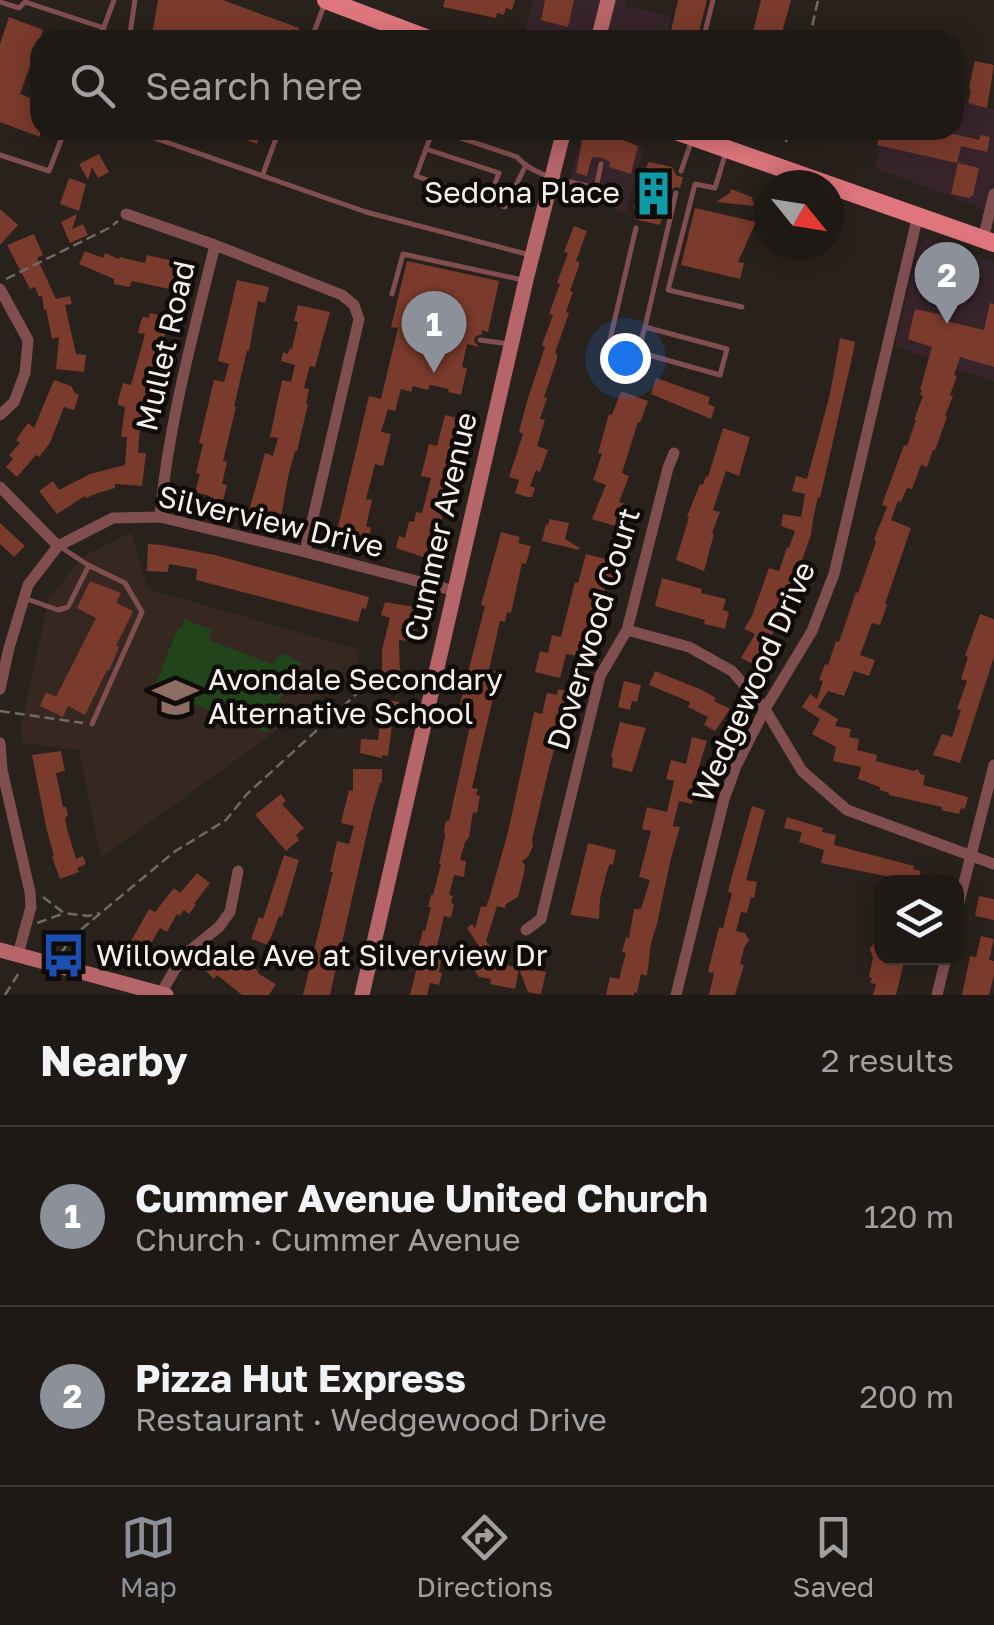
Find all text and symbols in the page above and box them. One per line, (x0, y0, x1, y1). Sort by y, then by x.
search box (30, 30, 964, 140)
icon: search (65, 58, 120, 113)
text: Search here (145, 63, 363, 108)
building icon: Sedona Place (629, 169, 677, 217)
north arrow (754, 170, 844, 260)
place label: Sedona Place (424, 174, 620, 210)
pin: 2 (914, 242, 980, 324)
street label: Mullet Road (128, 257, 202, 434)
pin: 1 (402, 290, 466, 373)
your location (600, 333, 651, 384)
street label: Cummer Avenue (396, 409, 484, 645)
street label: Silverview Drive (155, 478, 388, 564)
street label: Doverwood Court (539, 503, 647, 754)
street label: Wedgewood Drive (684, 556, 822, 807)
place label: Avondale Secondary Alternative School (208, 661, 503, 731)
school or university icon: Avondale Secondary Alternative School (151, 673, 199, 721)
map controls (874, 875, 964, 965)
button: layers (874, 875, 964, 965)
bus stop icon: Willowdale Ave at Silverview Dr (39, 932, 87, 980)
place label: Willowdale Ave at Silverview Dr (96, 937, 548, 973)
text: Nearby (40, 1035, 188, 1085)
text: 2 results (821, 1041, 954, 1079)
text: Cummer Avenue United Church (135, 1175, 708, 1220)
text: 1 (64, 1197, 81, 1235)
text: 120 m (864, 1197, 954, 1235)
text: Church · Cummer Avenue (135, 1220, 520, 1258)
text: Pizza Hut Express (135, 1355, 466, 1400)
text: 2 (63, 1377, 82, 1415)
text: 200 m (859, 1377, 954, 1415)
text: Restaurant · Wedgewood Drive (135, 1400, 607, 1438)
tab: Map (120, 1510, 177, 1603)
tab: Directions (416, 1510, 553, 1603)
tab: Saved (792, 1510, 874, 1603)

